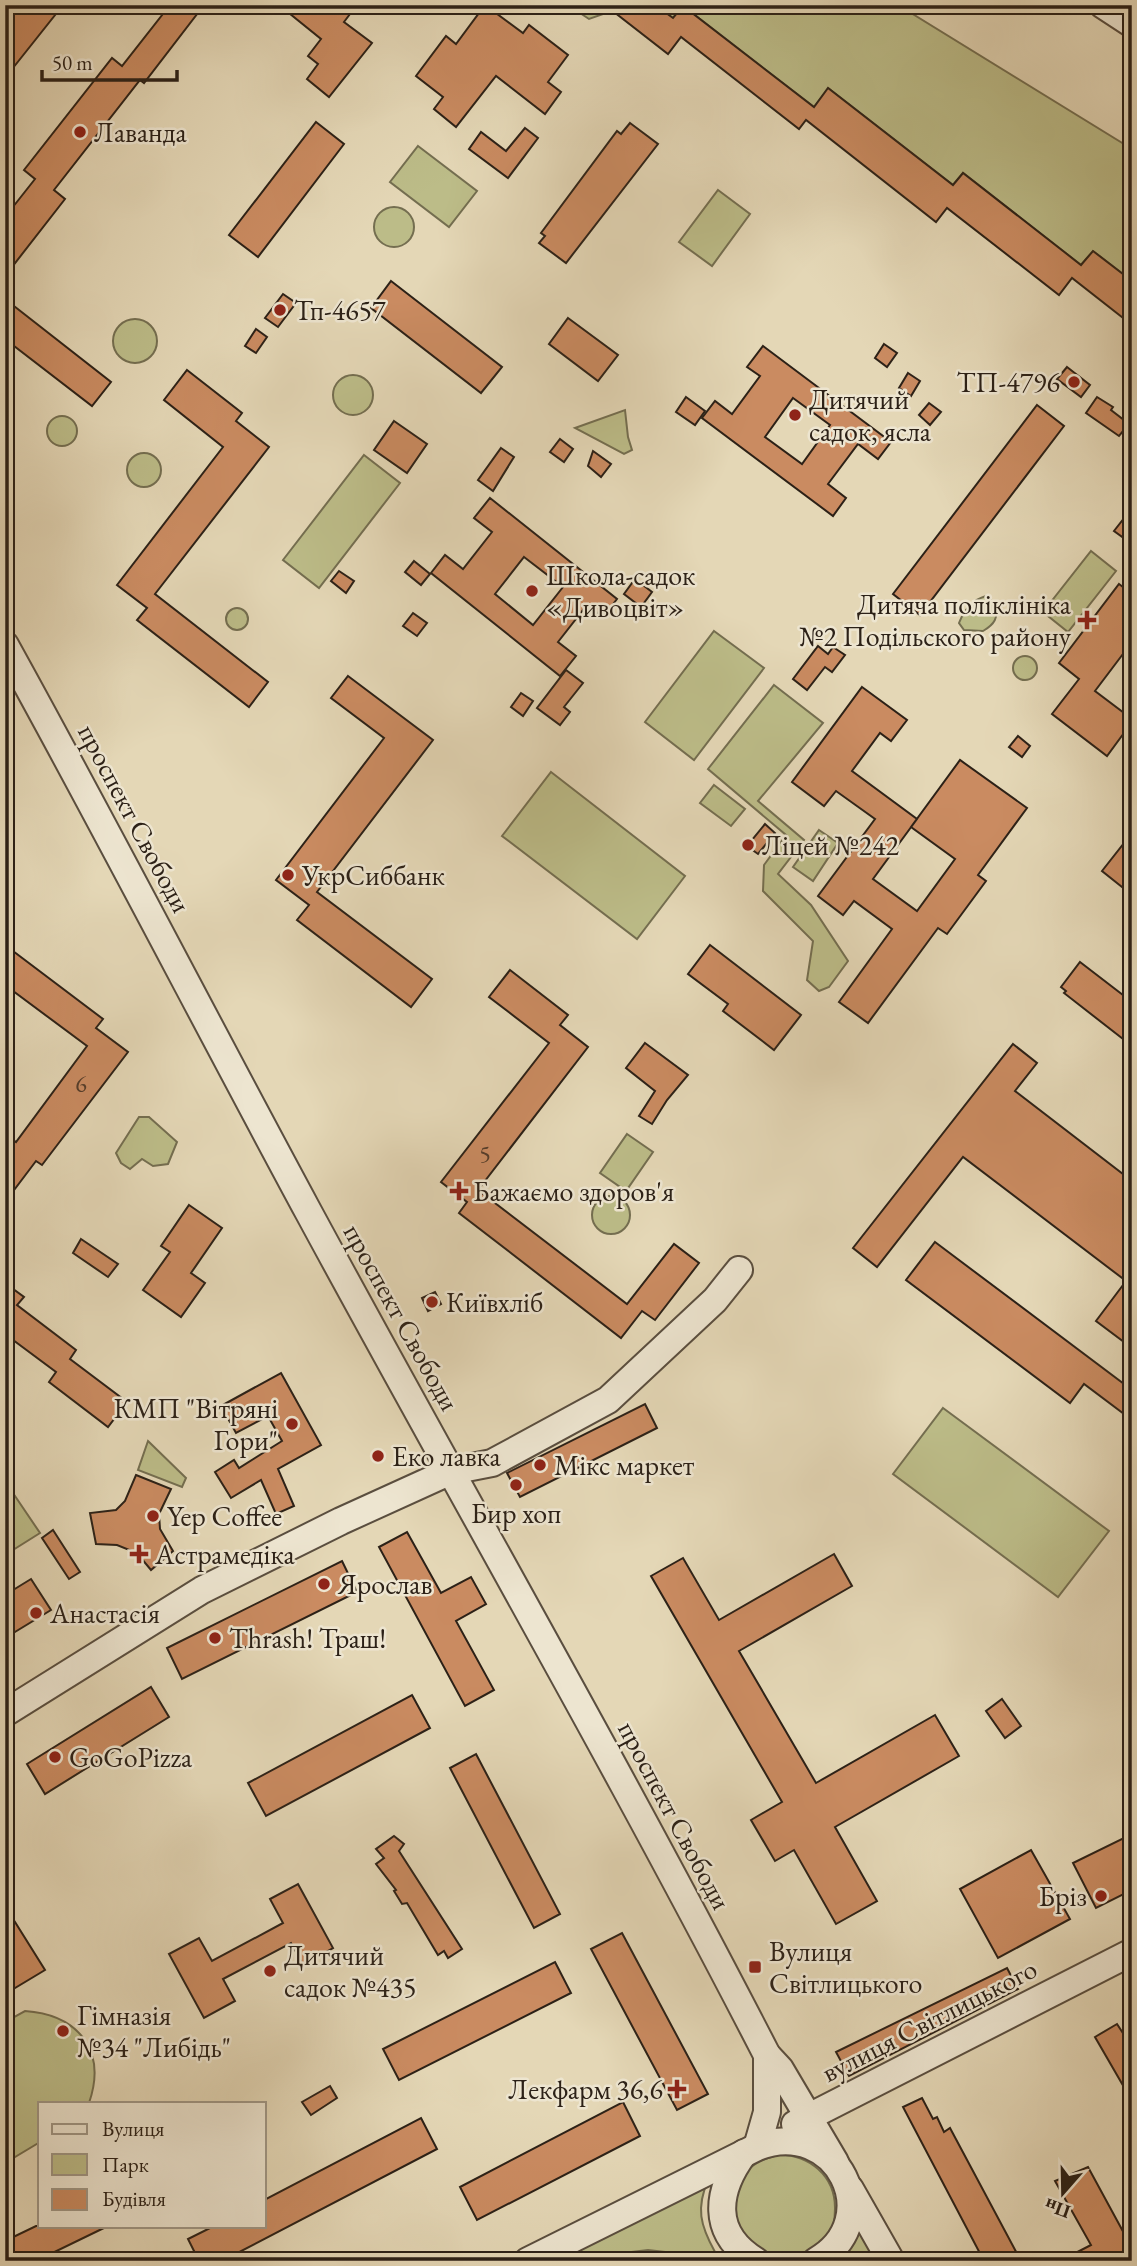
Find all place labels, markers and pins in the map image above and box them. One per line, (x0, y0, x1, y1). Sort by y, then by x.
place label: Лаванда (94, 114, 187, 150)
marker: Лаванда (72, 124, 88, 140)
place label: Тп-4657 (294, 292, 386, 328)
marker: Тп-4657 (272, 302, 288, 318)
place label: ТП-4796 (957, 364, 1060, 400)
marker: ТП-4796 (1066, 374, 1082, 390)
place label: Дитячий садок, ясла (809, 381, 932, 449)
marker: Дитячий садок, ясла (787, 407, 803, 423)
place label: Школа-садок «Дивоцвіт» (546, 557, 695, 625)
marker: Школа-садок «Дивоцвіт» (524, 583, 540, 599)
place label: Дитяча поліклініка №2 Подільского району (799, 586, 1072, 654)
marker: Дитяча поліклініка №2 Подільского району (1077, 610, 1097, 630)
place label: Ліцей №242 (762, 827, 900, 863)
marker: Ліцей №242 (740, 837, 756, 853)
place label: УкрСиббанк (301, 857, 445, 893)
marker: УкрСиббанк (280, 867, 296, 883)
place label: Бажаємо здоров'я (473, 1173, 674, 1209)
marker: Бажаємо здоров'я (451, 1183, 467, 1199)
place label: Київхліб (446, 1284, 543, 1320)
marker: Київхліб (424, 1294, 440, 1310)
place label: КМП "Вітряні Гори" (113, 1390, 278, 1458)
marker: КМП "Вітряні Гори" (284, 1416, 300, 1432)
place label: Еко лавка (392, 1438, 502, 1474)
place label: Мікс маркет (554, 1447, 695, 1483)
marker: Еко лавка (370, 1448, 386, 1464)
marker: Мікс маркет (532, 1457, 548, 1473)
marker: Бир хоп (508, 1477, 524, 1493)
place label: Бир хоп (471, 1495, 561, 1531)
place label: Yep Coffee (167, 1498, 282, 1534)
marker: Yep Coffee (145, 1508, 161, 1524)
place label: Астрамедіка (154, 1536, 295, 1572)
marker: Астрамедіка (129, 1544, 149, 1564)
place label: Ярослав (337, 1566, 433, 1602)
marker: Ярослав (316, 1576, 332, 1592)
place label: Анастасія (49, 1595, 160, 1631)
marker: Анастасія (28, 1605, 44, 1621)
place label: Thrash! Траш! (229, 1620, 386, 1656)
marker: Thrash! Траш! (207, 1630, 223, 1646)
place label: GoGoPizza (69, 1739, 193, 1775)
marker: GoGoPizza (47, 1749, 63, 1765)
place label: Бріз (1038, 1878, 1087, 1914)
marker: Бріз (1093, 1888, 1109, 1904)
place label: Вулиця Світлицького (769, 1933, 922, 2001)
place label: Дитячий садок №435 (284, 1937, 416, 2005)
marker: Вулиця Світлицького (747, 1959, 763, 1975)
marker: Дитячий садок №435 (262, 1963, 278, 1979)
place label: Гімназія №34 "Либідь" (77, 1997, 231, 2065)
marker: Гімназія №34 "Либідь" (55, 2023, 71, 2039)
place label: Лекфарм 36,6 (508, 2071, 663, 2107)
marker: Лекфарм 36,6 (669, 2081, 685, 2097)

